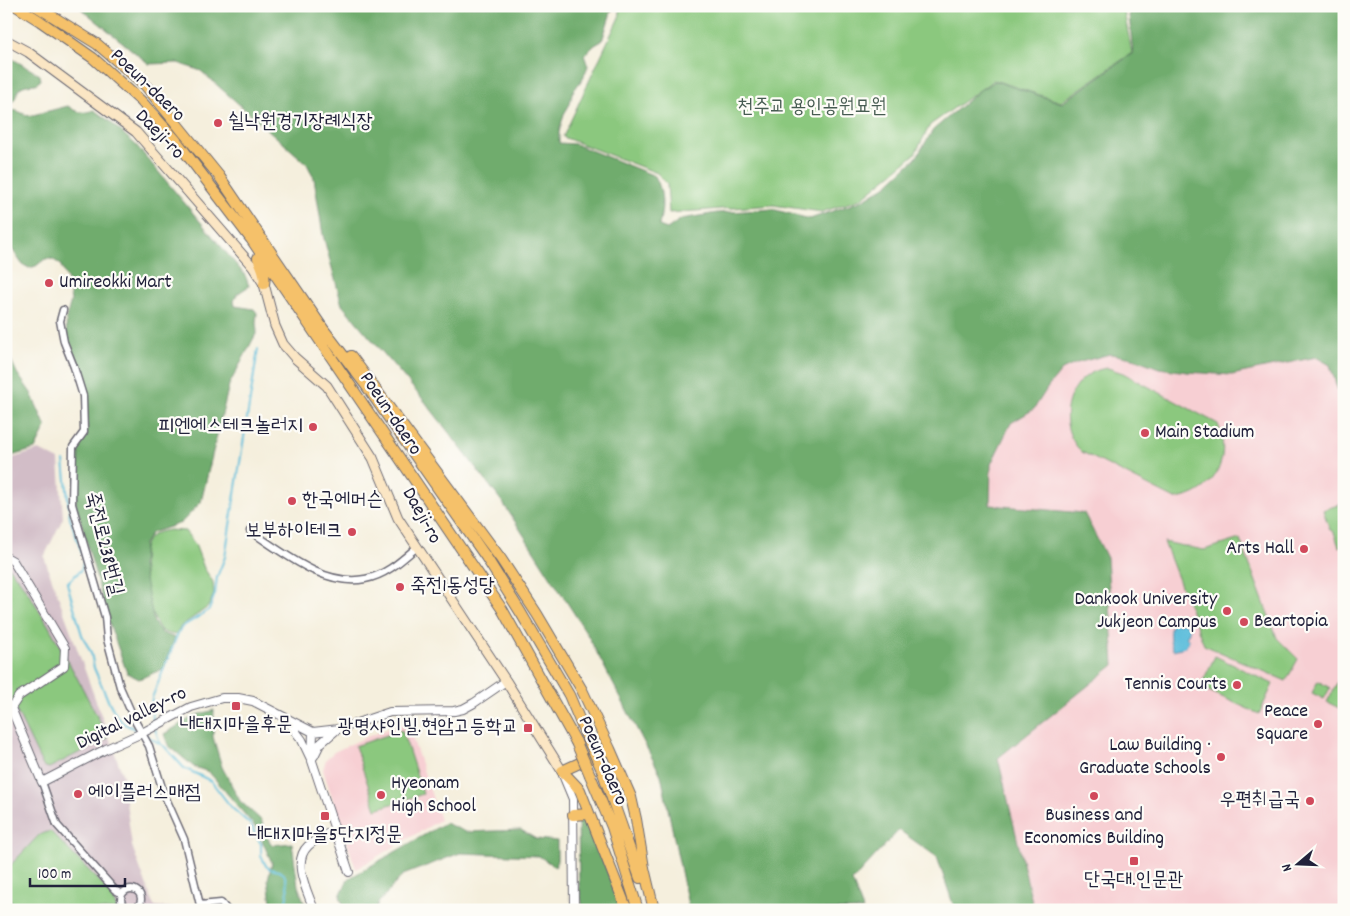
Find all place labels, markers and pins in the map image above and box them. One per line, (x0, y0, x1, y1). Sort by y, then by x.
place label: 쉴낙원경기장례식장 (228, 109, 373, 137)
marker: 쉴낙원경기장례식장 (212, 117, 224, 129)
place label: Umireokki Mart (59, 269, 172, 297)
marker: Umireokki Mart (43, 277, 55, 289)
place label: 피엔에스테크놀러지 (158, 413, 303, 441)
place label: Main Stadium (1155, 419, 1255, 447)
marker: 피엔에스테크놀러지 (307, 421, 319, 433)
marker: Main Stadium (1139, 427, 1151, 439)
place label: 한국에머슨 (302, 487, 382, 515)
marker: 한국에머슨 (286, 495, 298, 507)
place label: 보부하이테크 (245, 518, 342, 546)
marker: 보부하이테크 (346, 526, 358, 538)
place label: Arts Hall (1226, 535, 1294, 563)
marker: Arts Hall (1298, 543, 1310, 555)
place label: 죽전1동성당 (410, 573, 495, 601)
marker: 죽전1동성당 (394, 581, 406, 593)
place label: Dankook University Jukjeon Campus (1075, 586, 1218, 637)
marker: Dankook University Jukjeon Campus (1221, 605, 1233, 617)
place label: Beartopia (1254, 608, 1328, 636)
marker: Beartopia (1238, 616, 1250, 628)
place label: Tennis Courts (1124, 671, 1227, 699)
marker: Tennis Courts (1231, 679, 1243, 691)
place label: Peace Square (1256, 698, 1308, 749)
marker: 내대지마을후문 (230, 700, 242, 712)
place label: 내대지마을후문 (180, 712, 292, 740)
place label: 광명샤인빌.현암고등학교 (338, 714, 518, 742)
marker: Peace Square (1312, 718, 1324, 730)
marker: 광명샤인빌.현암고등학교 (522, 722, 534, 734)
place label: Law Building · Graduate Schools (1079, 732, 1211, 783)
marker: Law Building · Graduate Schools (1215, 751, 1227, 763)
place label: Hyeonam High School (391, 770, 476, 821)
place label: 에이플러스매점 (88, 780, 201, 808)
place label: 우편취급국 (1220, 787, 1300, 815)
marker: 에이플러스매점 (72, 788, 84, 800)
marker: Hyeonam High School (375, 789, 387, 801)
marker: Business and Economics Building (1088, 790, 1100, 802)
marker: 우편취급국 (1304, 795, 1316, 807)
place label: Business and Economics Building (1024, 802, 1164, 853)
marker: 내대지마을5단지정문 (319, 810, 331, 822)
place label: 내대지마을5단지정문 (248, 822, 402, 850)
marker: 단국대.인문관 (1128, 855, 1140, 867)
place label: 단국대.인문관 (1084, 867, 1184, 895)

